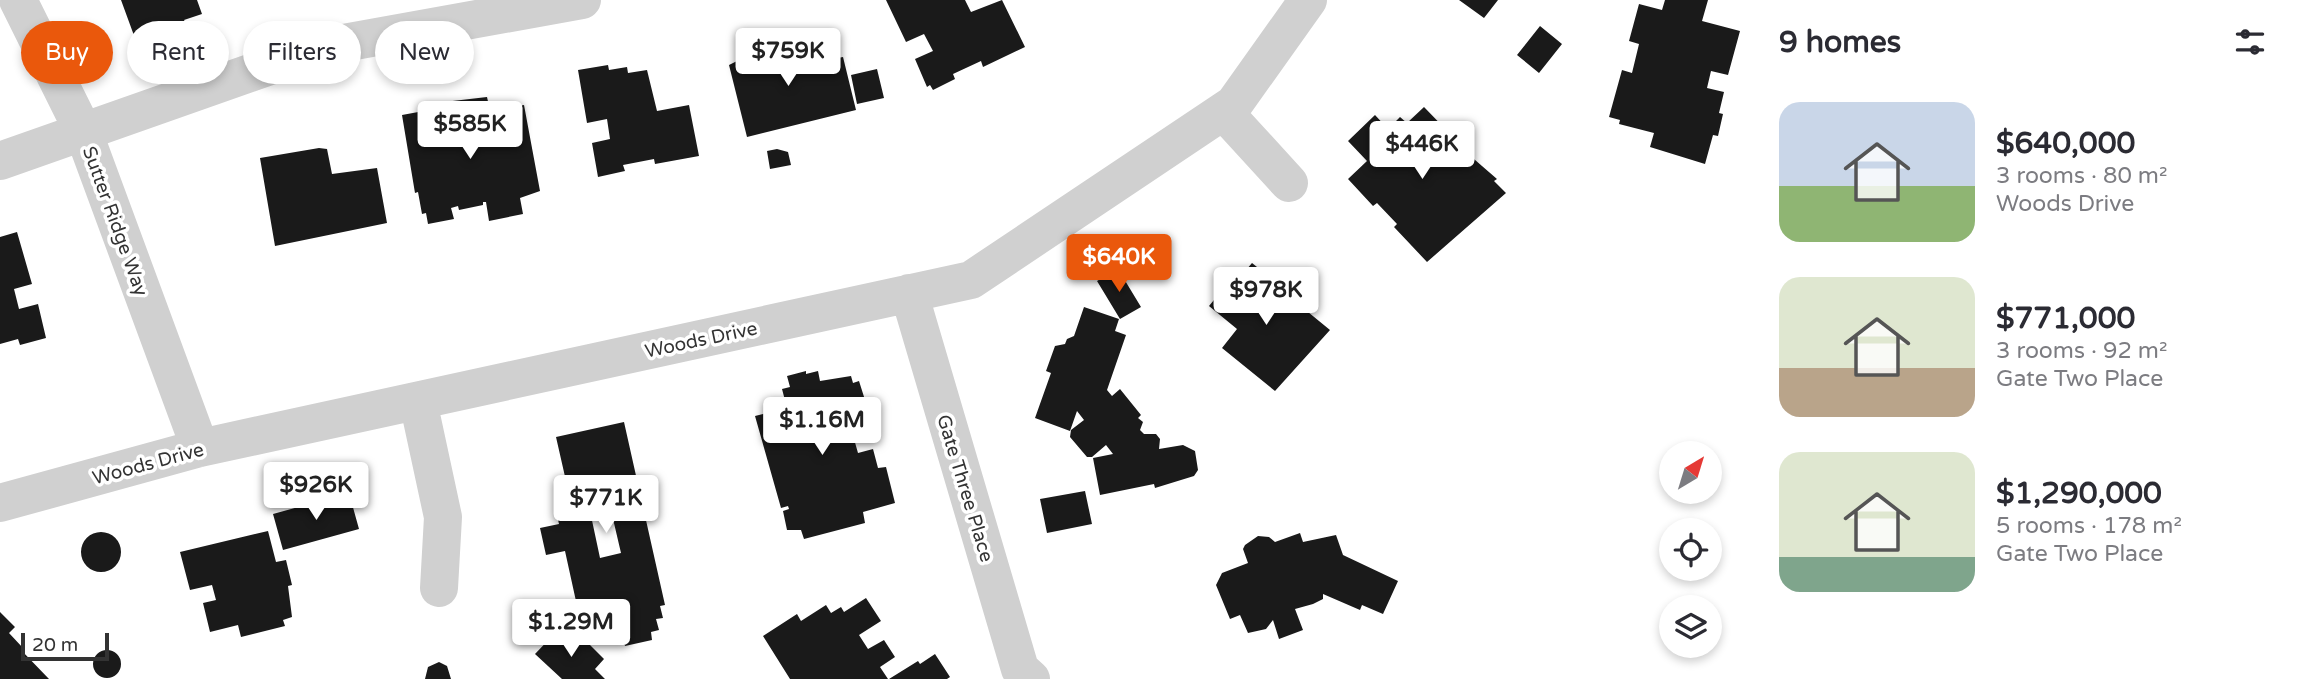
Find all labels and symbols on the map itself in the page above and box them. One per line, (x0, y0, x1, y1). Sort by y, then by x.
pin: $759K (739, 28, 837, 88)
pin: $585K (421, 102, 519, 161)
pin: $446K (1373, 122, 1471, 181)
street label: Sutter Ridge Way (78, 144, 152, 299)
pin: $640K (1070, 234, 1168, 294)
pin: $978K (1217, 268, 1315, 327)
street label: Woods Drive (643, 317, 759, 363)
pin: $1.16M (765, 398, 879, 457)
street label: Gate Three Place (932, 412, 998, 565)
street label: Woods Drive (90, 439, 206, 489)
north arrow (1659, 441, 1722, 504)
pin: $926K (267, 462, 365, 522)
pin: $771K (557, 476, 655, 535)
pin: $1.29M (514, 600, 628, 659)
scale bar (21, 630, 108, 662)

